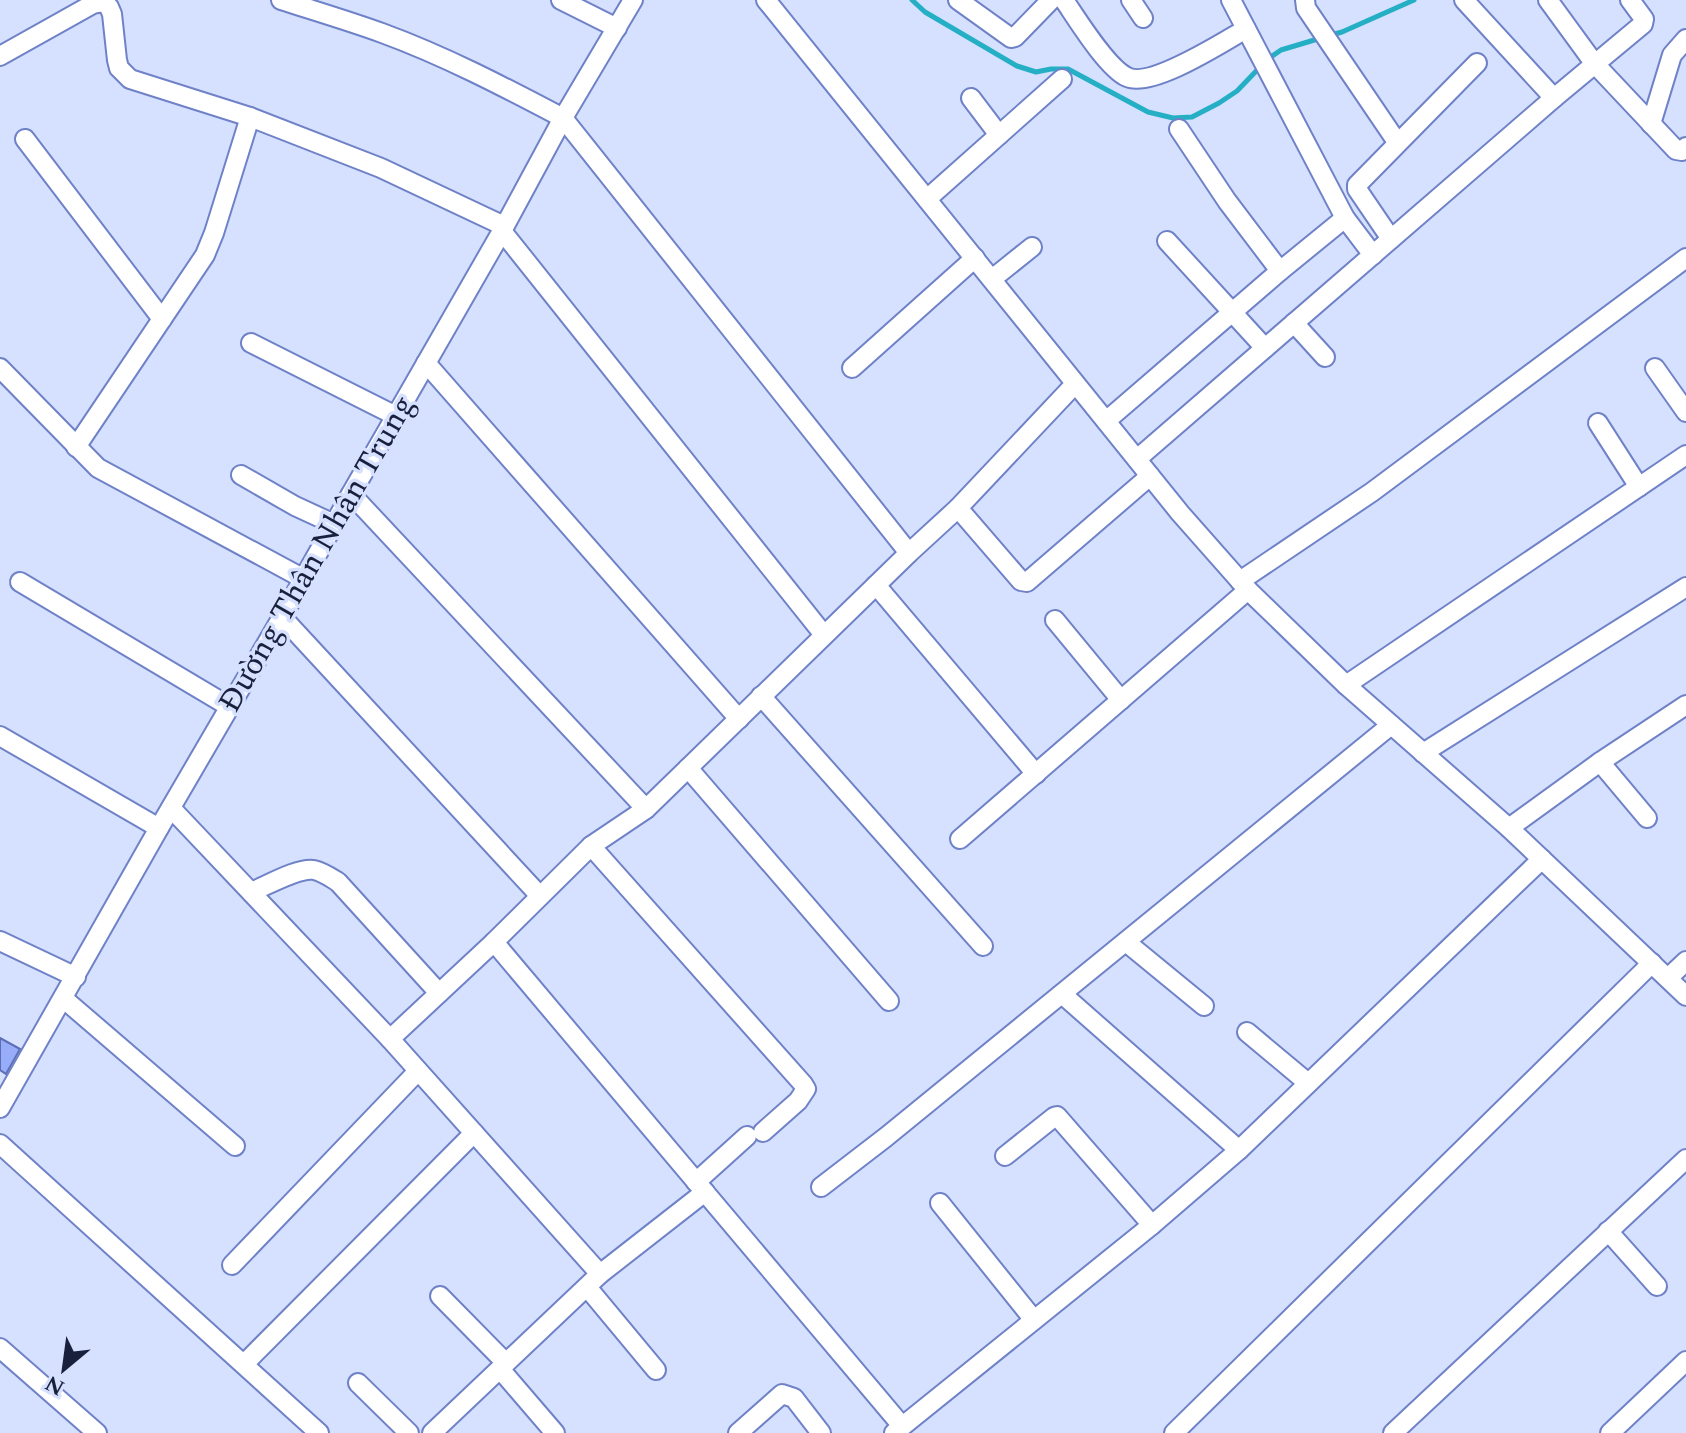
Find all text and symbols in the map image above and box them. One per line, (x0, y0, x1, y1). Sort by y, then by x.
street label: Đường Thân Nhân Trung (206, 386, 428, 722)
north arrow (24, 1329, 104, 1409)
text: N (39, 1366, 71, 1404)

